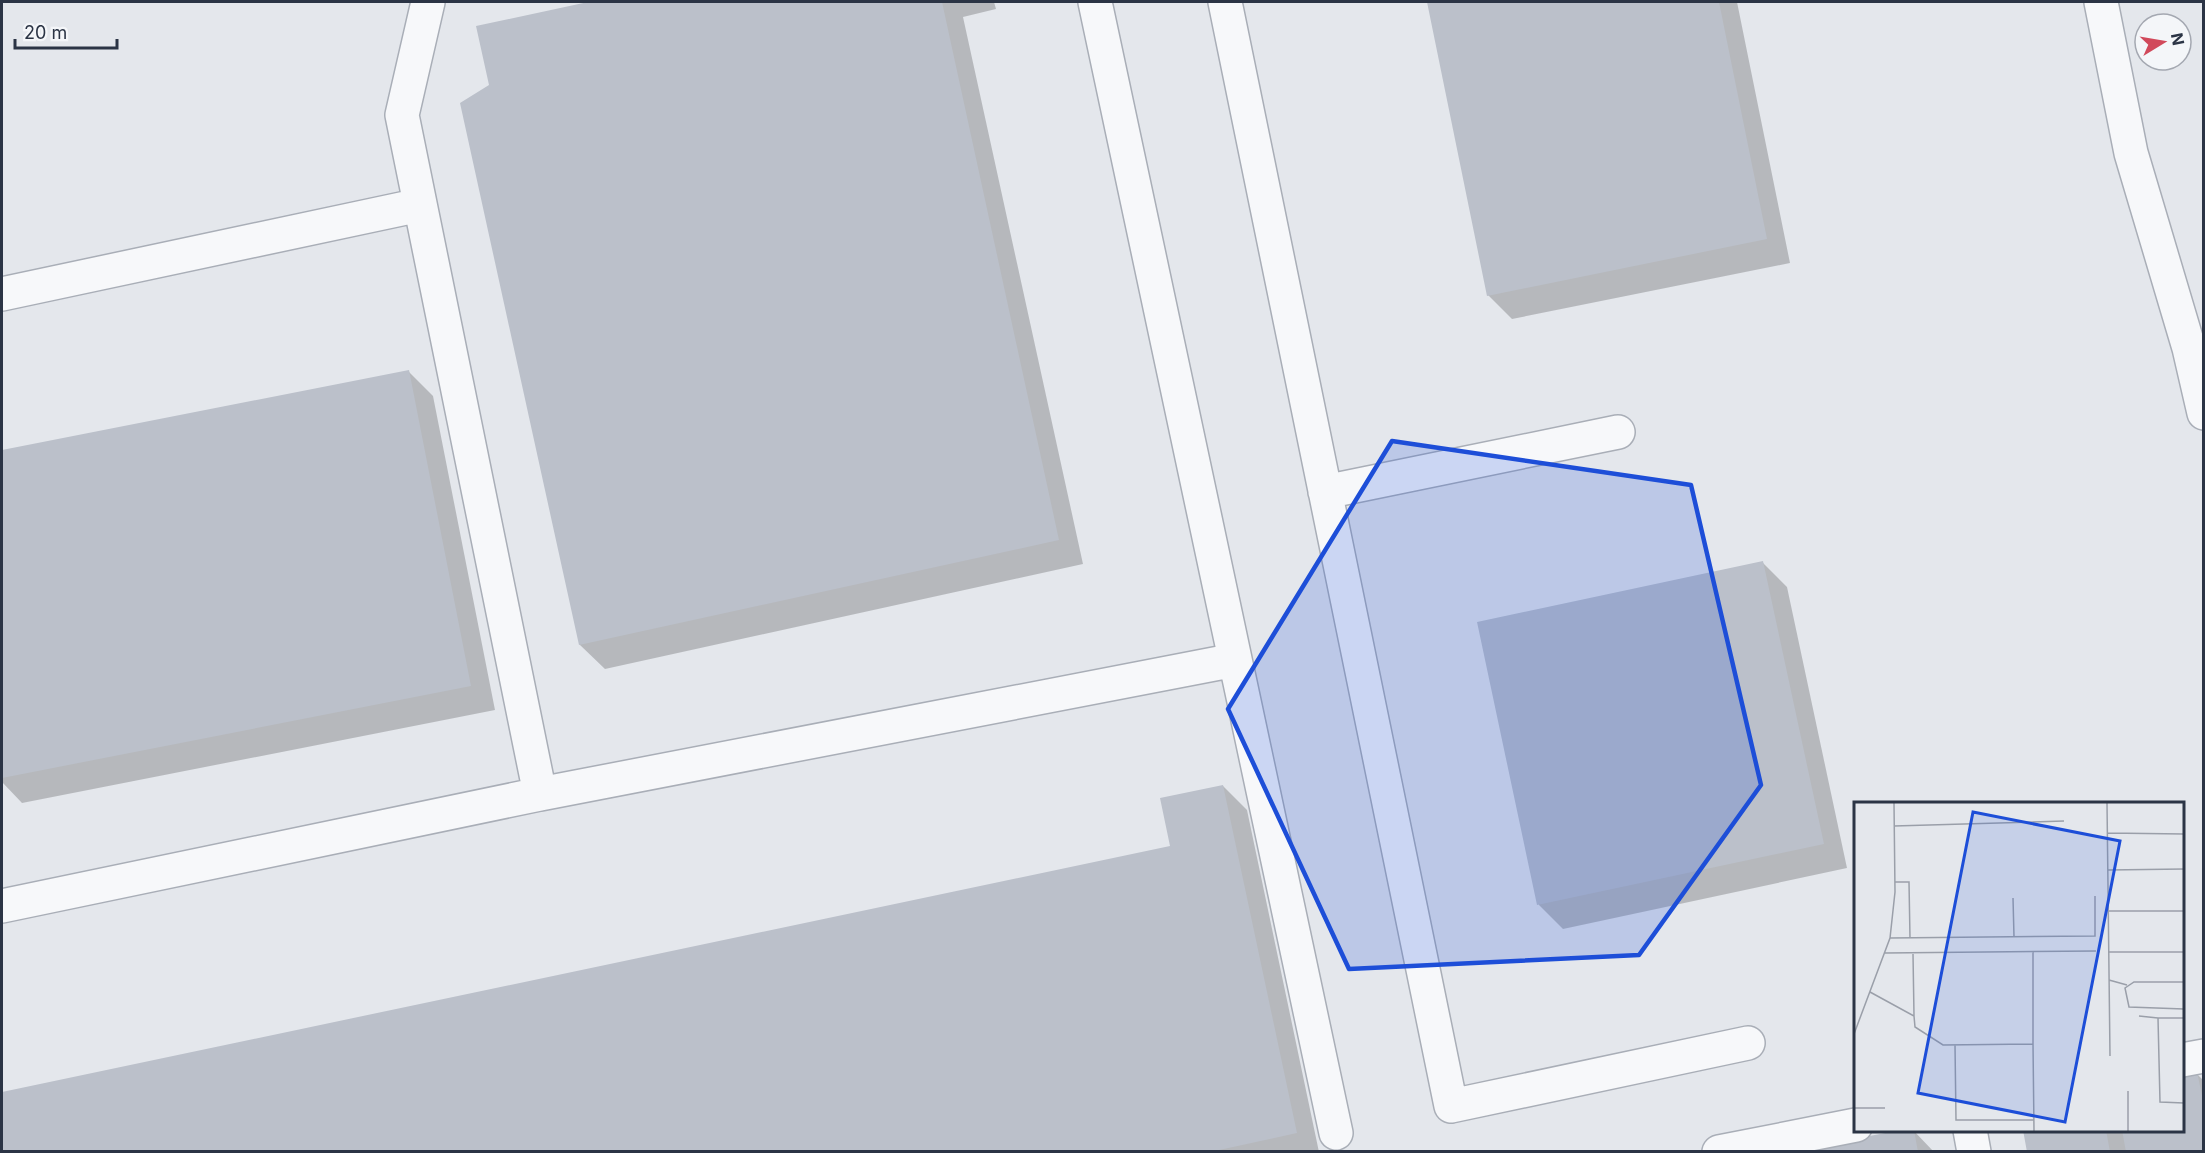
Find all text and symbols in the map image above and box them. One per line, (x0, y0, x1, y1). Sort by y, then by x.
scale bar (15, 12, 117, 50)
north arrow (2133, 12, 2193, 72)
text: 20 m (24, 22, 67, 43)
text: N (2167, 31, 2189, 47)
inset map (1854, 802, 2184, 1132)

